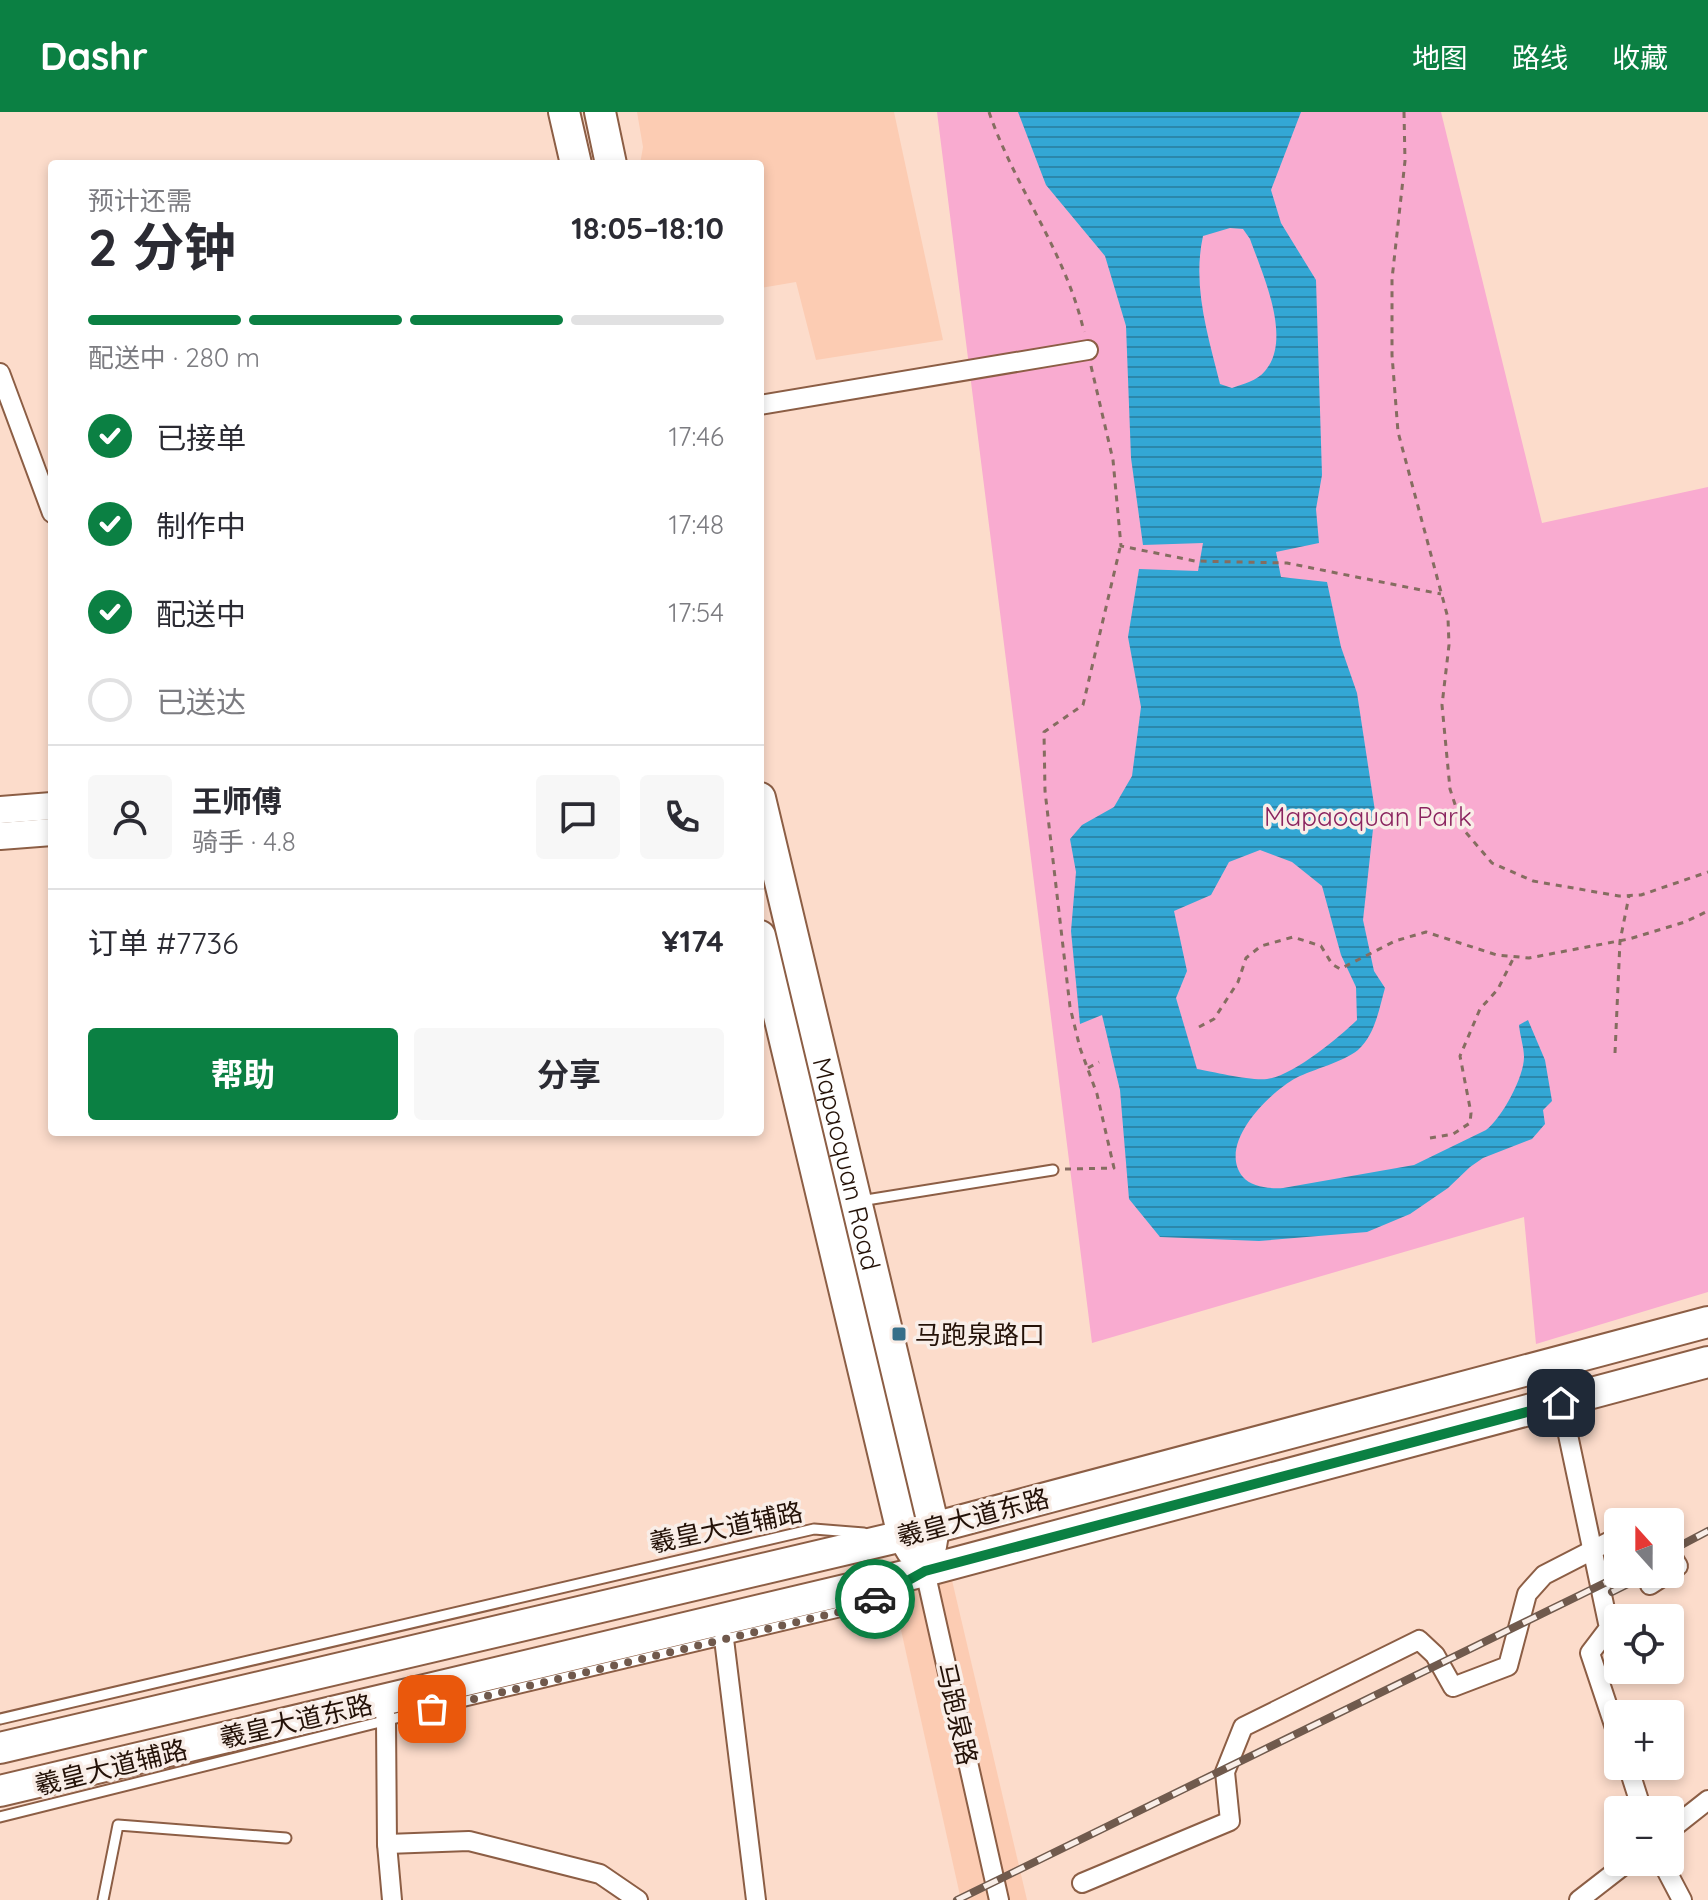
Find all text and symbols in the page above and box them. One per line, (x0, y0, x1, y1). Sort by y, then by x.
text: Dashr (40, 32, 148, 80)
text: 地图 (1412, 40, 1468, 75)
text: 路线 (1512, 40, 1568, 75)
text: 收藏 (1612, 40, 1668, 75)
text: 预计还需 (88, 184, 192, 217)
text: 18:05–18:10 (571, 209, 724, 247)
text: 2 分钟 (88, 214, 236, 279)
text: 配送中 · 280 m (88, 341, 260, 374)
icon: check (88, 414, 132, 458)
text: 已接单 (156, 419, 246, 457)
text: 17:46 (668, 420, 724, 453)
icon: check (88, 502, 132, 546)
text: 制作中 (156, 507, 246, 545)
text: 17:48 (668, 508, 724, 541)
icon: check (88, 590, 132, 634)
text: 配送中 (156, 595, 246, 633)
text: 17:54 (668, 596, 724, 629)
text: 已送达 (156, 683, 246, 721)
button: person (88, 775, 172, 859)
button: chat (536, 775, 620, 859)
button: phone (640, 775, 724, 859)
text: 王师傅 (192, 782, 282, 820)
park label: Mapaoquan Park (1264, 800, 1472, 833)
text: 骑手 · 4.8 (192, 825, 296, 858)
text: ¥174 (662, 922, 724, 960)
text: 订单 #7736 (88, 924, 238, 962)
button: 帮助 (88, 1028, 398, 1120)
button: 分享 (414, 1028, 724, 1120)
street label: Mapaoquan Road (806, 1054, 888, 1273)
place label: 马跑泉路口 (915, 1318, 1045, 1351)
marker: 马跑泉路口 (890, 1325, 908, 1343)
pin (1527, 1369, 1595, 1437)
icon: home (1539, 1381, 1583, 1425)
street label: 羲皇大道东路 (893, 1481, 1053, 1553)
street label: 羲皇大道辅路 (646, 1495, 806, 1559)
north arrow (1604, 1508, 1684, 1588)
map controls (1604, 1508, 1684, 1876)
courier (835, 1559, 915, 1639)
icon: car (853, 1577, 897, 1621)
button: locate (1604, 1604, 1684, 1684)
street label: 马跑泉路 (929, 1660, 985, 1768)
pin (398, 1675, 466, 1743)
street label: 羲皇大道东路 (216, 1687, 376, 1755)
icon: bag (410, 1687, 454, 1731)
button: + (1604, 1700, 1684, 1780)
street label: 羲皇大道辅路 (31, 1732, 191, 1802)
button: − (1604, 1796, 1684, 1876)

